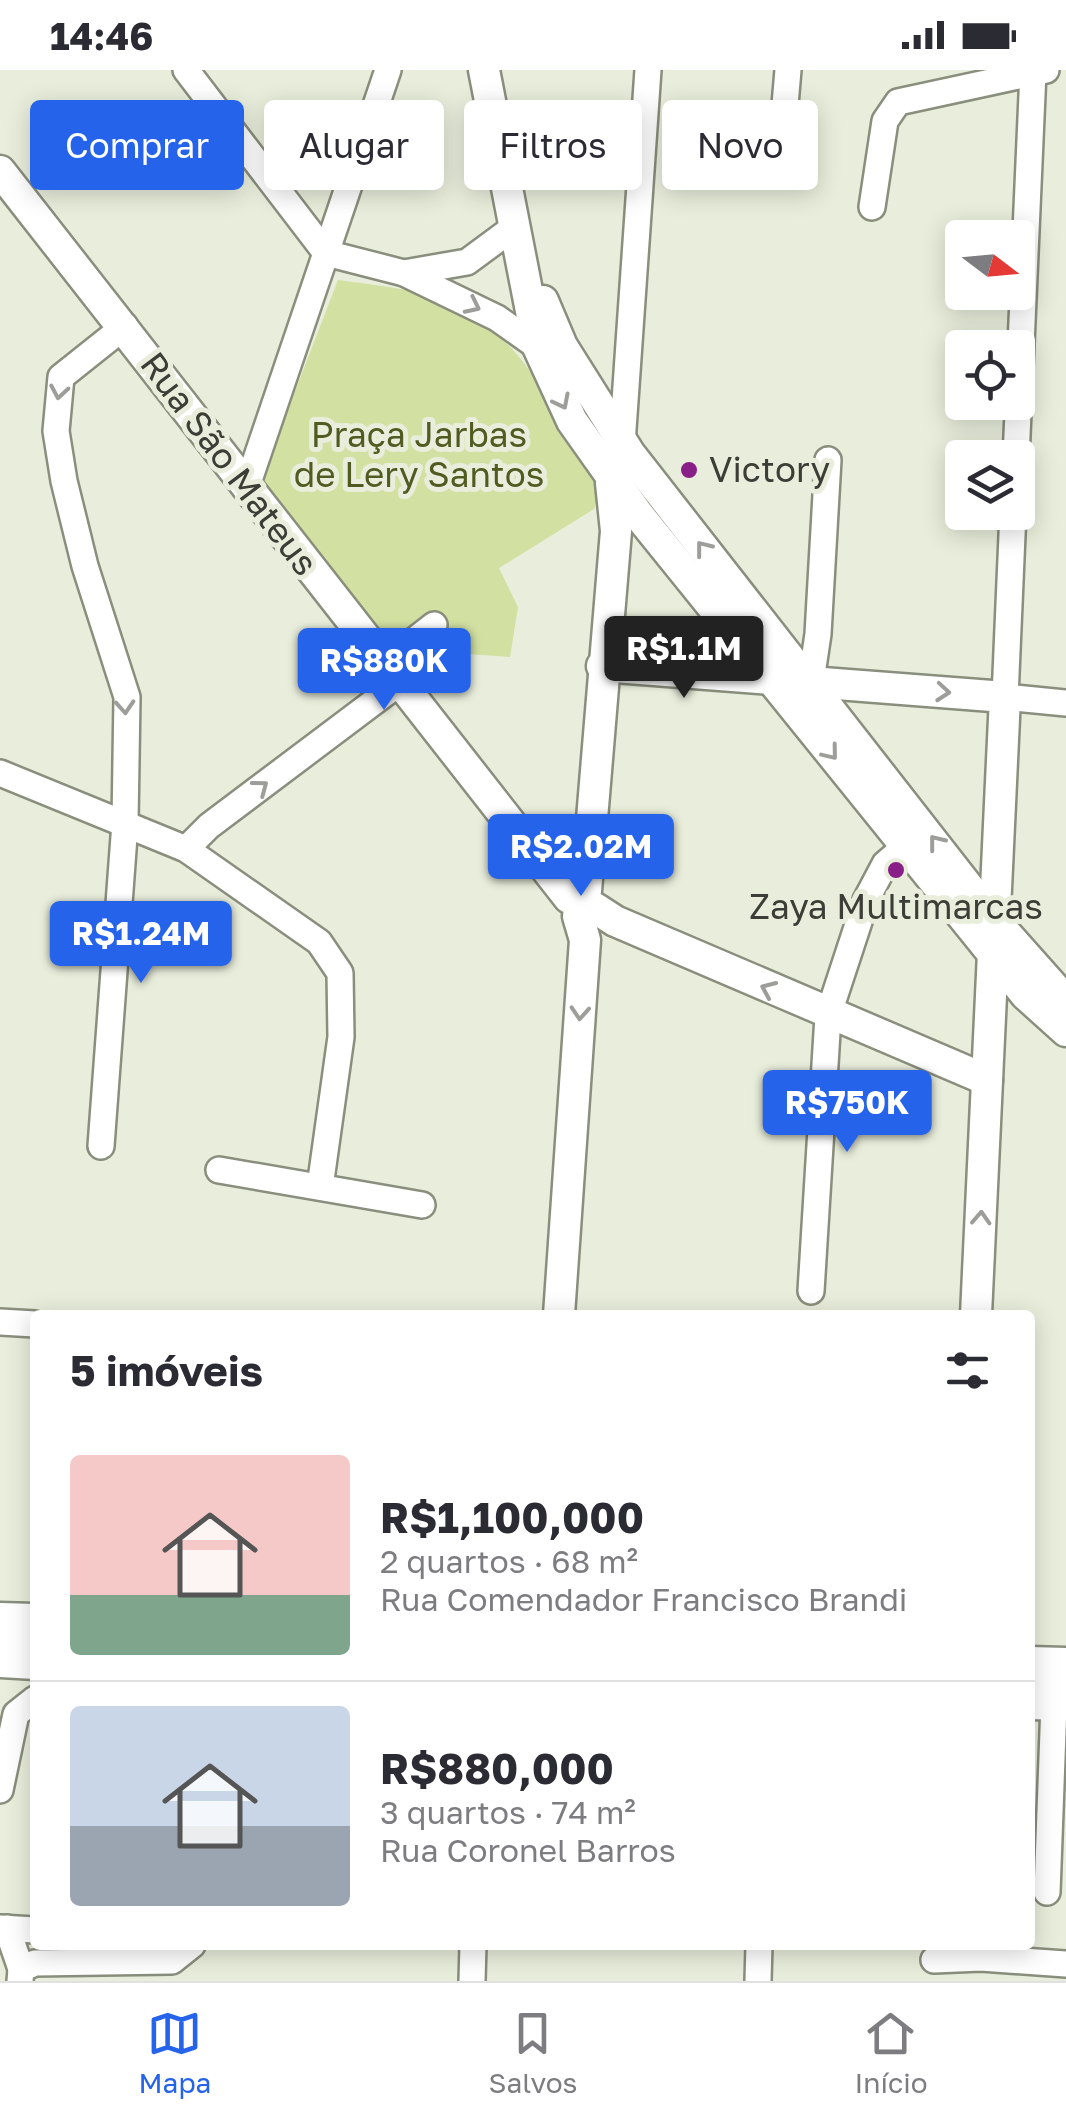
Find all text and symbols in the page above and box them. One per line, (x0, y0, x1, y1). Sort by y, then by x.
text: 14:46 (50, 13, 153, 58)
chip: Comprar (30, 100, 244, 190)
chip: Alugar (264, 100, 444, 190)
chip: Filtros (464, 100, 642, 190)
chip: Novo (662, 100, 818, 190)
north arrow (945, 220, 1035, 310)
map controls (945, 220, 1035, 530)
one-way arrow (463, 294, 481, 313)
button: locate (945, 330, 1035, 420)
street label: Rua São Mateus (132, 344, 327, 583)
one-way arrow (50, 384, 71, 400)
one-way arrow (550, 392, 570, 410)
park label: Praça Jarbas de Lery Santos (294, 413, 544, 495)
button: layers (945, 440, 1035, 530)
place label: Victory (709, 448, 830, 490)
marker: Victory (678, 459, 700, 481)
one-way arrow (697, 542, 715, 560)
pin: R$1.1M (603, 616, 765, 701)
pin: R$880K (303, 628, 465, 713)
text: R$1.1M (626, 629, 742, 667)
text: R$880K (320, 641, 448, 679)
one-way arrow (935, 681, 951, 702)
one-way arrow (114, 699, 135, 715)
one-way arrow (819, 742, 837, 760)
one-way arrow (250, 782, 268, 799)
pin: R$2.02M (489, 814, 673, 899)
text: R$2.02M (510, 827, 652, 865)
one-way arrow (931, 836, 948, 854)
marker: Zaya Multimarcas (885, 859, 907, 881)
place label: Zaya Multimarcas (749, 885, 1043, 927)
pin: R$1.24M (49, 901, 233, 986)
text: R$1.24M (72, 914, 210, 952)
one-way arrow (760, 981, 778, 1001)
one-way arrow (570, 1005, 592, 1021)
pin: R$750K (766, 1070, 928, 1155)
text: R$750K (785, 1083, 909, 1121)
one-way arrow (970, 1209, 991, 1225)
icon: filters (940, 1343, 995, 1398)
text: 5 imóveis (70, 1345, 263, 1395)
text: R$1,100,000 (380, 1492, 644, 1542)
icon: home (150, 1495, 270, 1615)
text: 2 quartos · 68 m² (380, 1542, 638, 1580)
text: Rua Comendador Francisco Brandi (380, 1580, 907, 1618)
text: R$880,000 (380, 1743, 614, 1793)
icon: home (150, 1746, 270, 1866)
text: 3 quartos · 74 m² (380, 1793, 636, 1831)
text: Rua Coronel Barros (380, 1831, 676, 1869)
tab: Mapa (139, 2006, 211, 2099)
tab: Salvos (488, 2006, 577, 2099)
tab: Início (854, 2006, 927, 2099)

